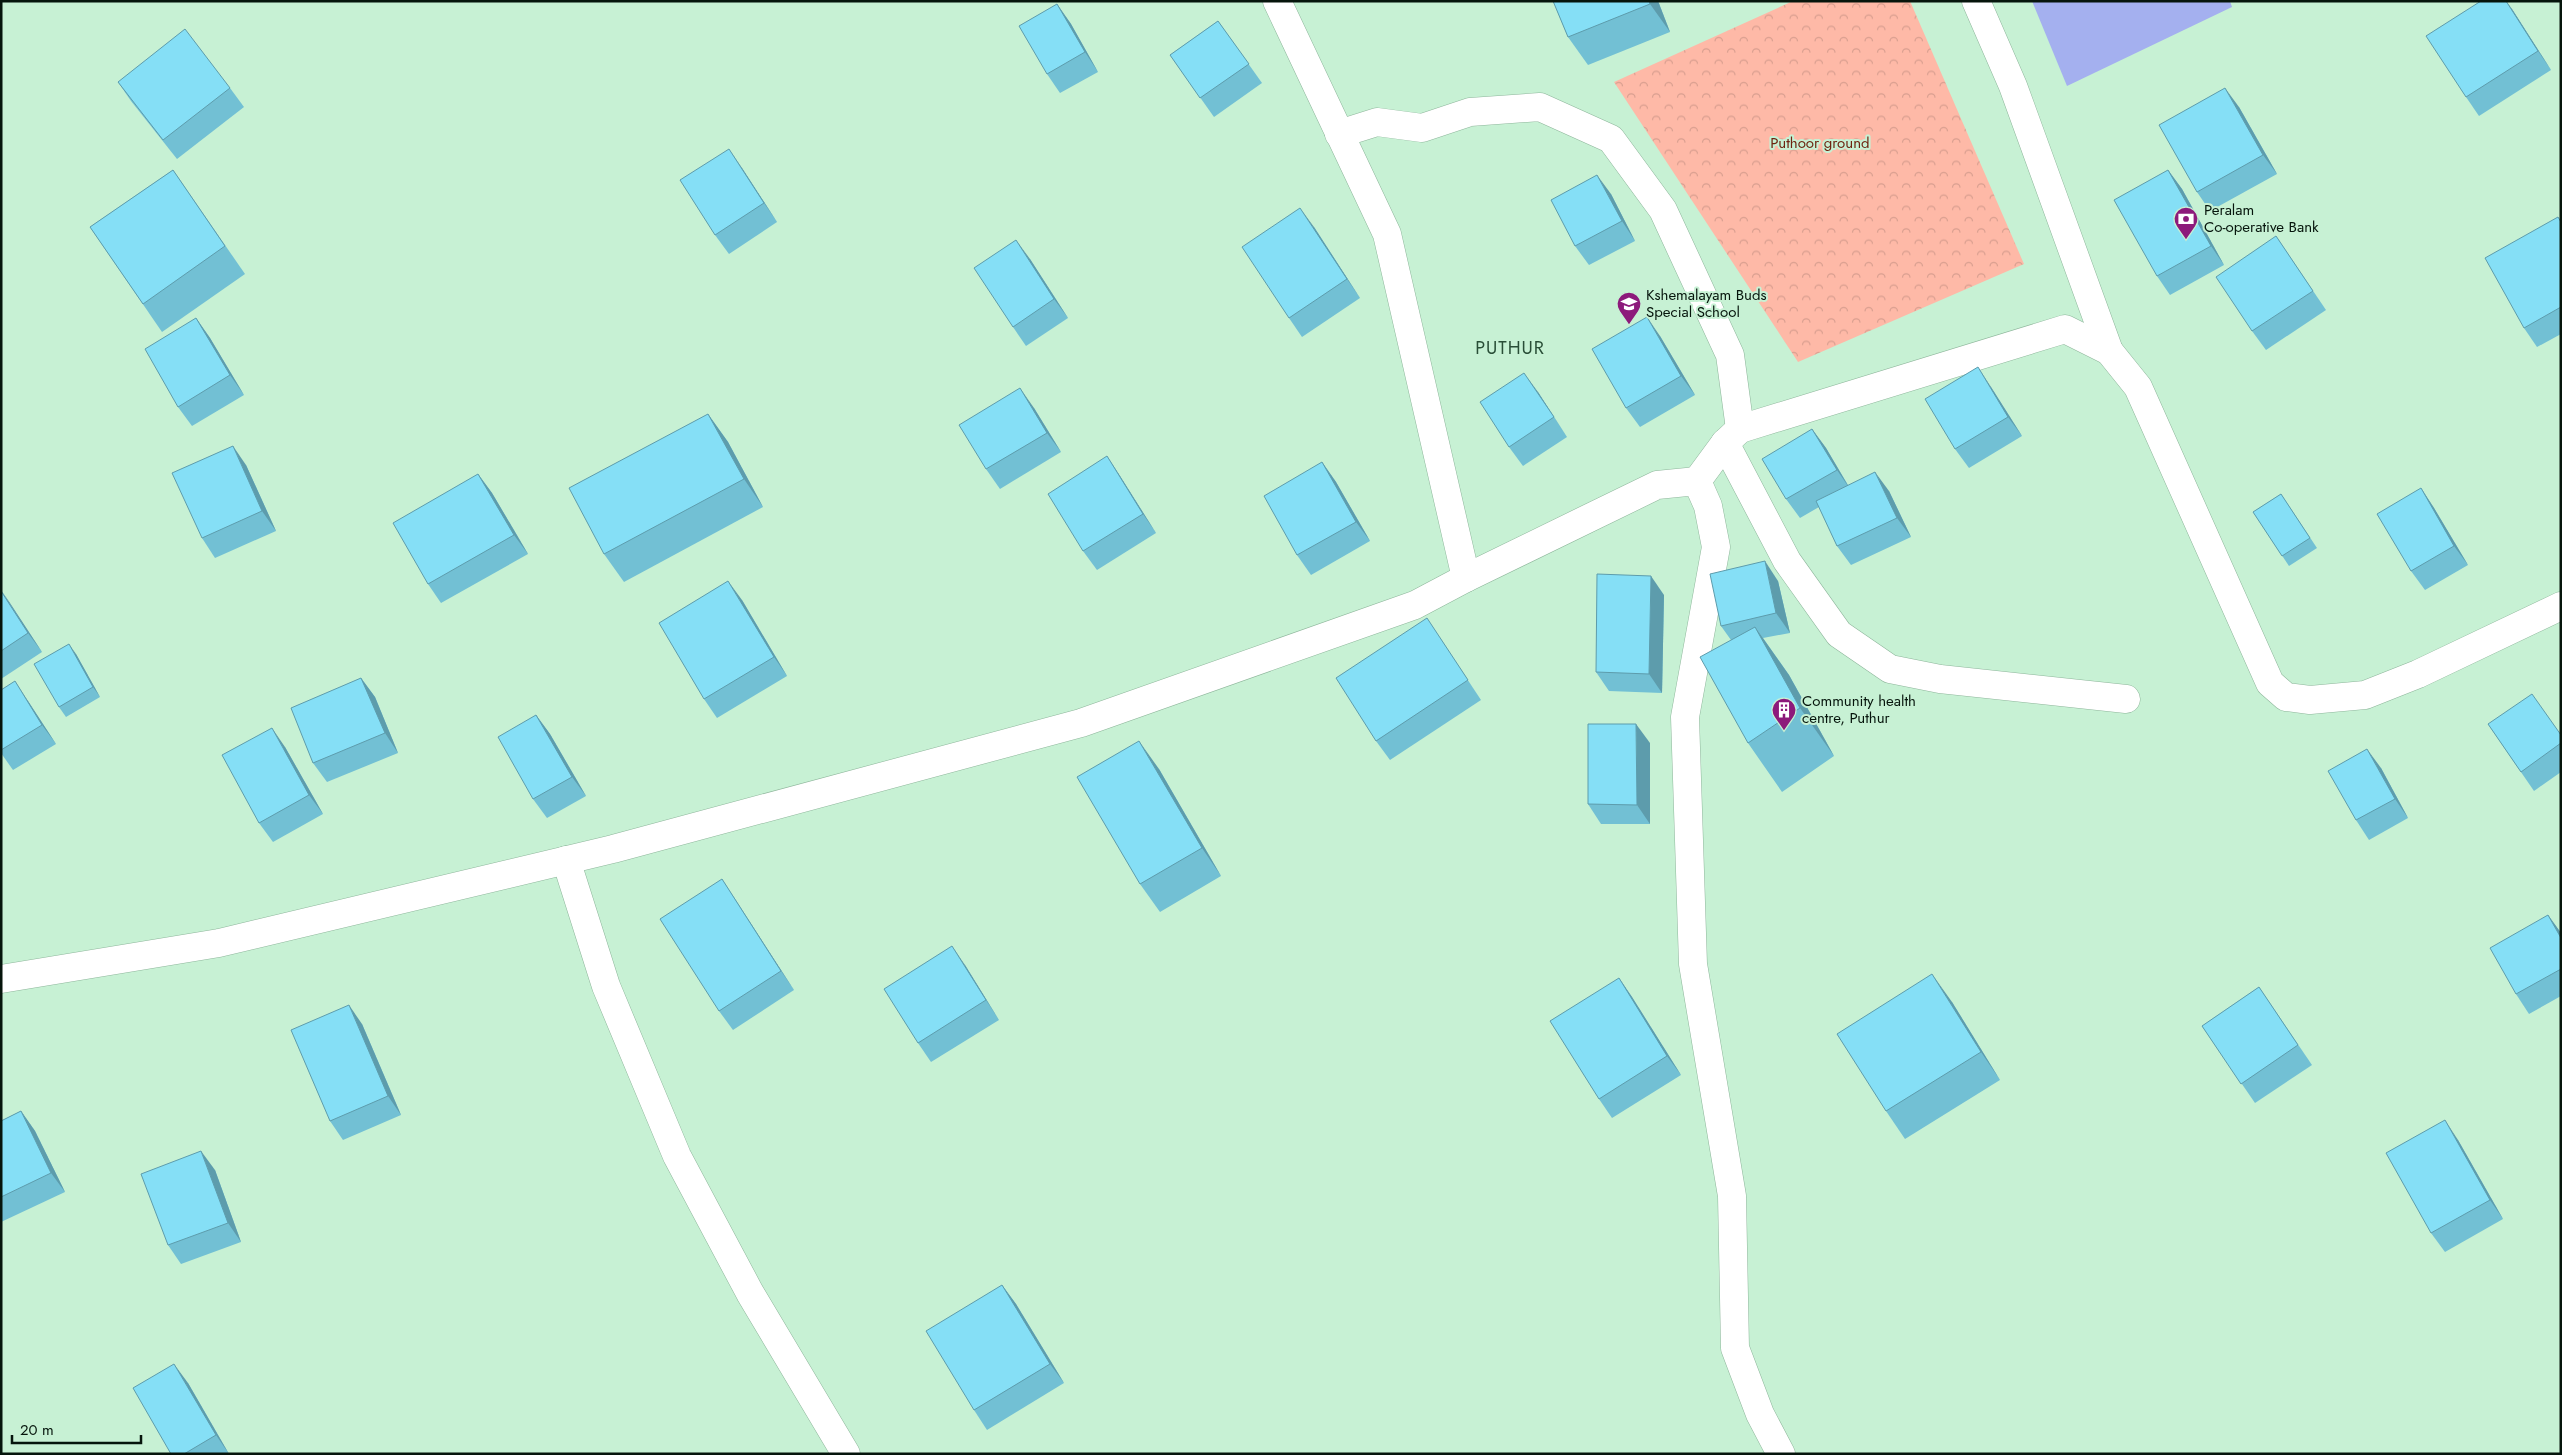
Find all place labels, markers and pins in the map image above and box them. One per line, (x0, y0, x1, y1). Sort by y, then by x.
place label: Peralam Co-operative Bank (2204, 199, 2319, 238)
bank icon: Peralam Co-operative Bank (2173, 206, 2199, 240)
place label: Kshemalayam Buds Special School (1646, 284, 1766, 323)
school or university icon: Kshemalayam Buds Special School (1616, 291, 1642, 325)
place label: Community health centre, Puthur (1802, 690, 1916, 729)
building icon: Community health centre, Puthur (1771, 697, 1797, 731)

